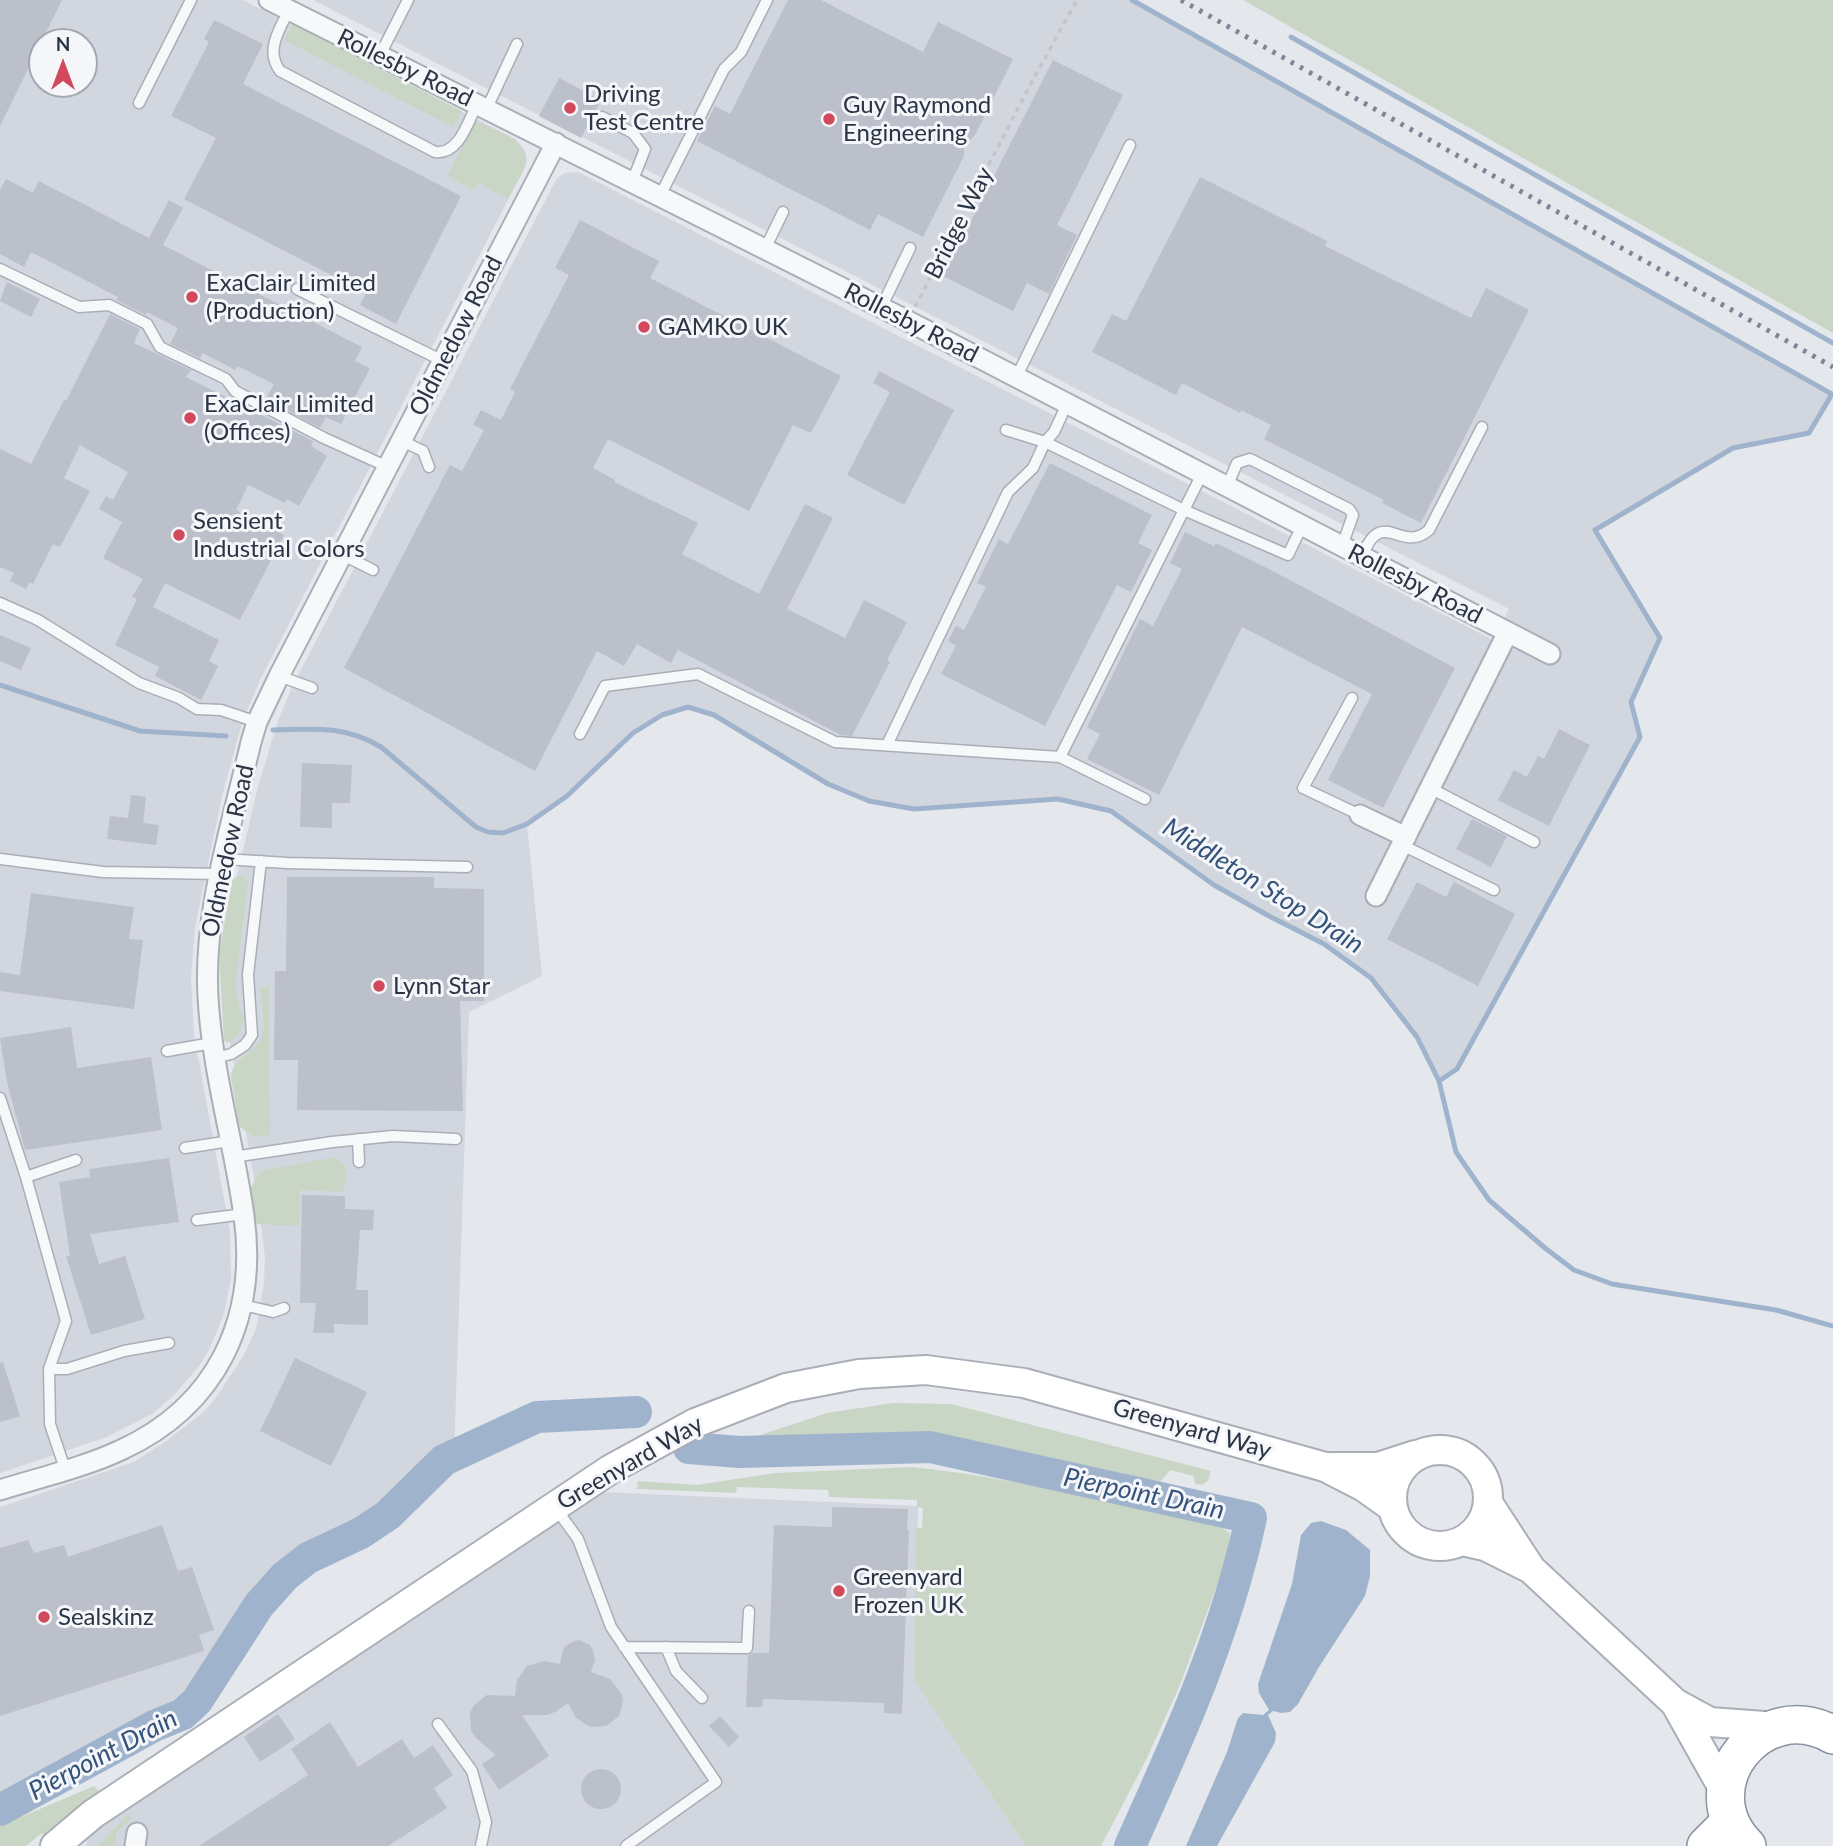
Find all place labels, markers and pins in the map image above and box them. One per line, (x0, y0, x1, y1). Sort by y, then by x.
place label: Driving Test Centre (584, 80, 704, 136)
place label: Guy Raymond Engineering (843, 91, 991, 147)
marker: Driving Test Centre (562, 100, 578, 116)
marker: Guy Raymond Engineering (821, 111, 837, 127)
place label: ExaClair Limited (Production) (206, 269, 376, 325)
marker: ExaClair Limited (Production) (184, 289, 200, 305)
place label: GAMKO UK (658, 313, 788, 341)
marker: GAMKO UK (636, 319, 652, 335)
place label: ExaClair Limited (Offices) (204, 390, 374, 446)
marker: ExaClair Limited (Offices) (182, 410, 198, 426)
place label: Sensient Industrial Colors (193, 507, 365, 563)
marker: Sensient Industrial Colors (171, 527, 187, 543)
place label: Lynn Star (393, 972, 490, 1000)
marker: Lynn Star (371, 978, 387, 994)
place label: Greenyard Frozen UK (853, 1563, 964, 1619)
marker: Greenyard Frozen UK (831, 1583, 847, 1599)
place label: Sealskinz (58, 1603, 154, 1631)
marker: Sealskinz (36, 1609, 52, 1625)

